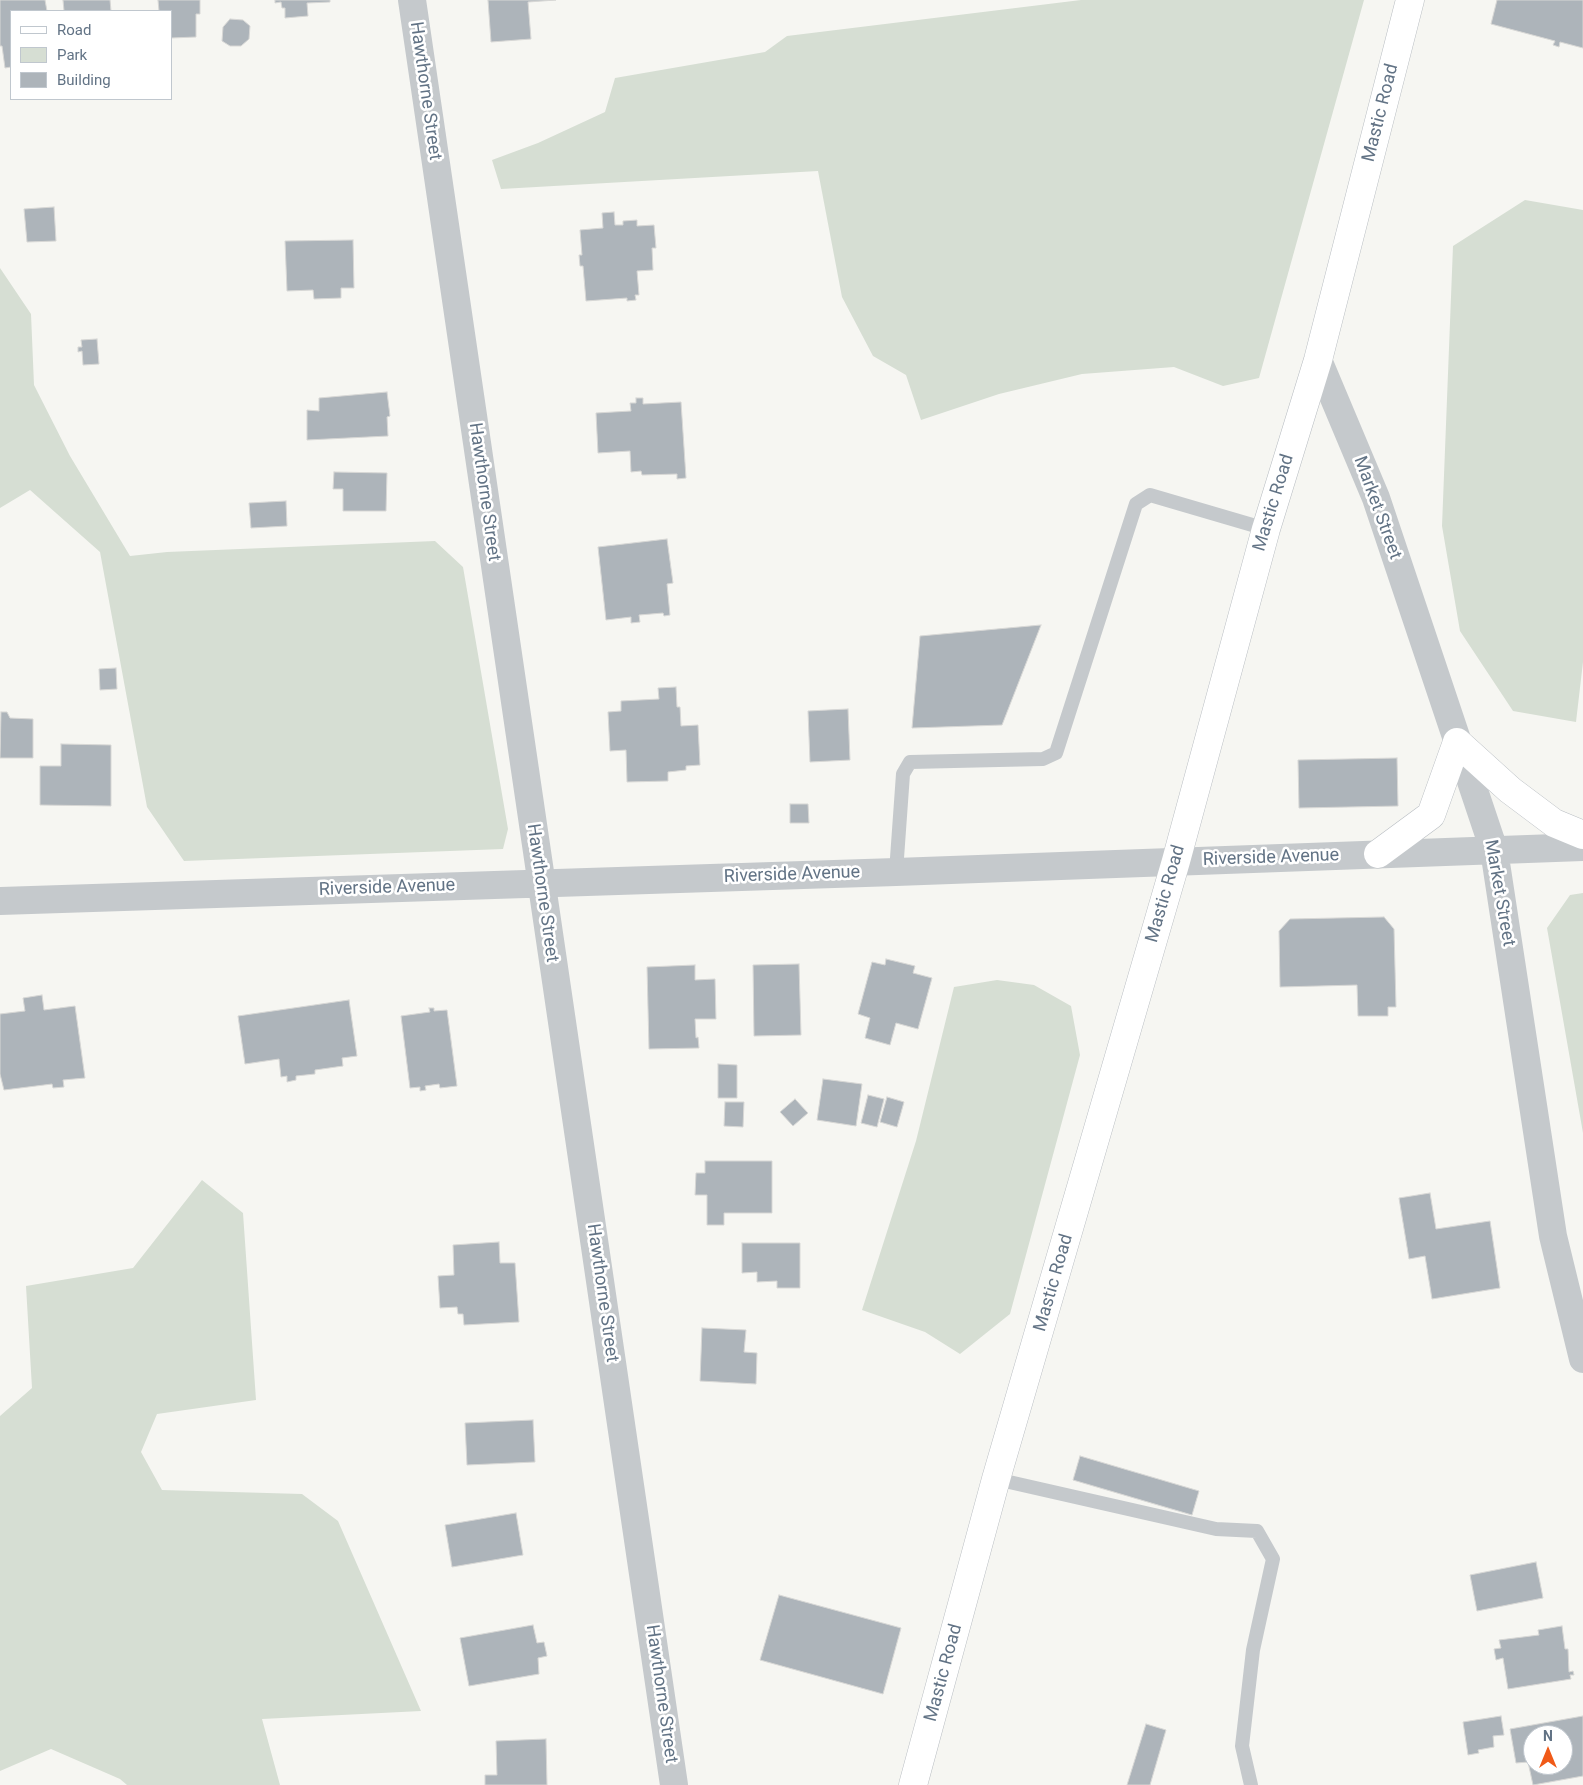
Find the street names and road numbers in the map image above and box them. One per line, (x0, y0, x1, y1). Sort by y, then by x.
street label: Hawthorne Street (405, 20, 445, 162)
street label: Mastic Road (1358, 62, 1404, 164)
street label: Hawthorne Street (464, 421, 504, 563)
street label: Mastic Road (1249, 452, 1299, 554)
street label: Market Street (1348, 454, 1406, 562)
street label: Hawthorne Street (522, 822, 562, 964)
street label: Market Street (1479, 838, 1519, 948)
street label: Mastic Road (1142, 843, 1190, 945)
street label: Riverside Avenue (1202, 845, 1340, 871)
street label: Riverside Avenue (723, 862, 861, 888)
street label: Riverside Avenue (318, 875, 456, 901)
street label: Hawthorne Street (582, 1222, 622, 1364)
street label: Mastic Road (1030, 1232, 1078, 1334)
street label: Mastic Road (921, 1622, 967, 1724)
street label: Hawthorne Street (641, 1623, 681, 1765)

